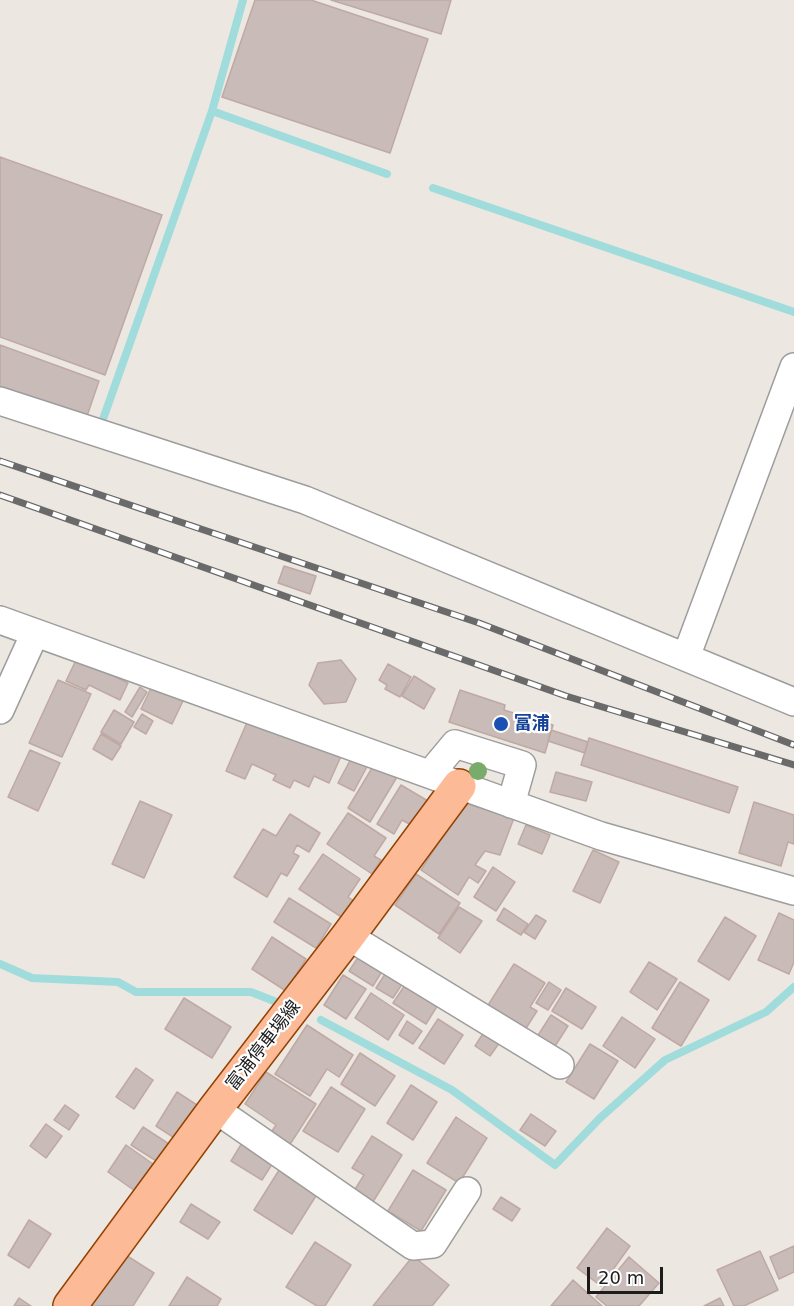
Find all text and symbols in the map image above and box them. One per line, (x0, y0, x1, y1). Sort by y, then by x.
place label: 富浦 (514, 713, 550, 735)
marker: 富浦 (492, 715, 510, 733)
street label: 富浦停車場線 (222, 997, 306, 1095)
scale bar (590, 1255, 666, 1293)
text: 20 m (598, 1267, 644, 1288)

